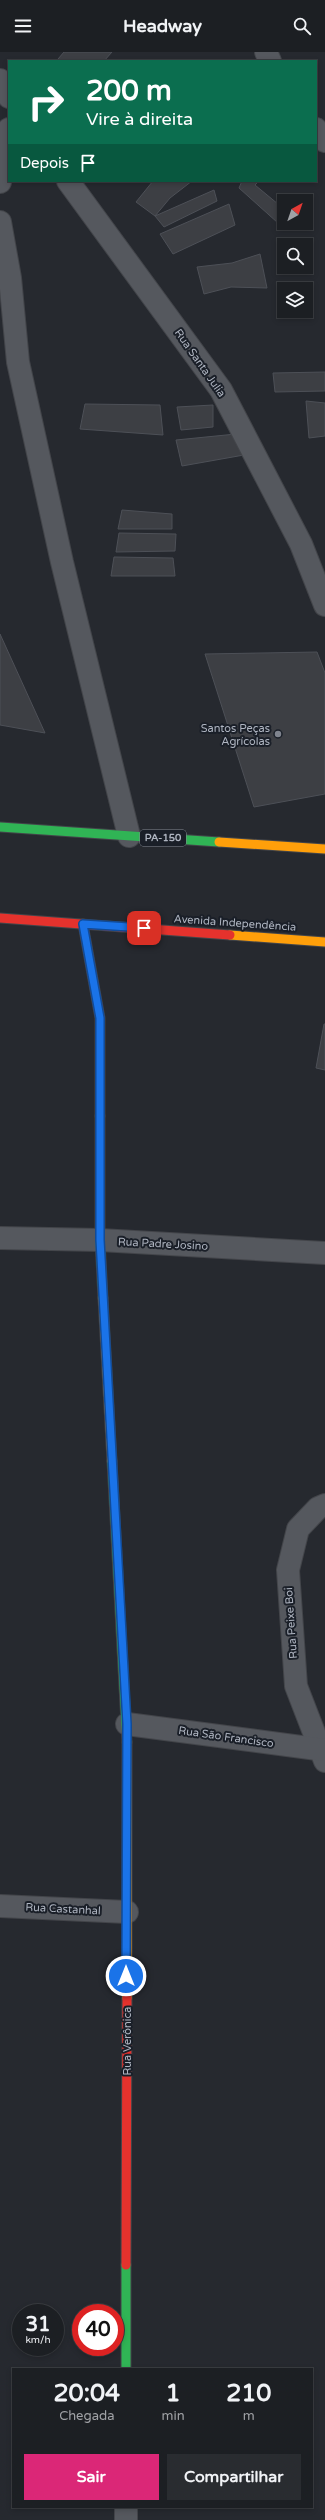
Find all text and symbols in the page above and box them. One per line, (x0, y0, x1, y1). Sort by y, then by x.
icon: menu (12, 15, 34, 37)
text: Headway (123, 15, 202, 37)
icon: search (291, 15, 313, 37)
text: 200 m (86, 74, 172, 108)
icon: right (20, 76, 72, 128)
text: Vire à direita (86, 108, 193, 130)
icon: arrive (77, 152, 99, 174)
text: Depois (20, 154, 69, 172)
north arrow (277, 194, 313, 230)
map controls (277, 194, 313, 318)
button: search (277, 238, 313, 274)
button: layers (277, 282, 313, 318)
street label: Rua Santa Julia (172, 327, 228, 399)
place label: Santos Peças Agrícolas (201, 722, 270, 748)
marker: Santos Peças Agrícolas (273, 729, 283, 739)
road number: PA-150 (140, 830, 186, 846)
pin (127, 911, 161, 945)
street label: Avenida Independência (173, 912, 297, 934)
icon: arrive (133, 917, 155, 939)
street label: Rua Padre Josino (118, 1235, 209, 1253)
street label: Rua Peixe Boi (282, 1587, 300, 1659)
street label: Rua São Francisco (178, 1724, 275, 1750)
street label: Rua Castanhal (25, 1901, 101, 1917)
position arrow (105, 1955, 147, 1997)
street label: Rua Verônica (121, 2006, 134, 2076)
speed limit sign: 40 (72, 2304, 124, 2356)
text: 31 (25, 2313, 51, 2337)
text: km/h (25, 2334, 51, 2346)
text: 20:04 (54, 2379, 120, 2408)
text: 1 (166, 2379, 181, 2408)
text: 210 (226, 2379, 271, 2408)
text: Chegada (59, 2408, 114, 2424)
text: min (162, 2408, 185, 2424)
text: m (243, 2408, 255, 2424)
button: Sair (24, 2454, 159, 2500)
button: Compartilhar (167, 2454, 301, 2500)

